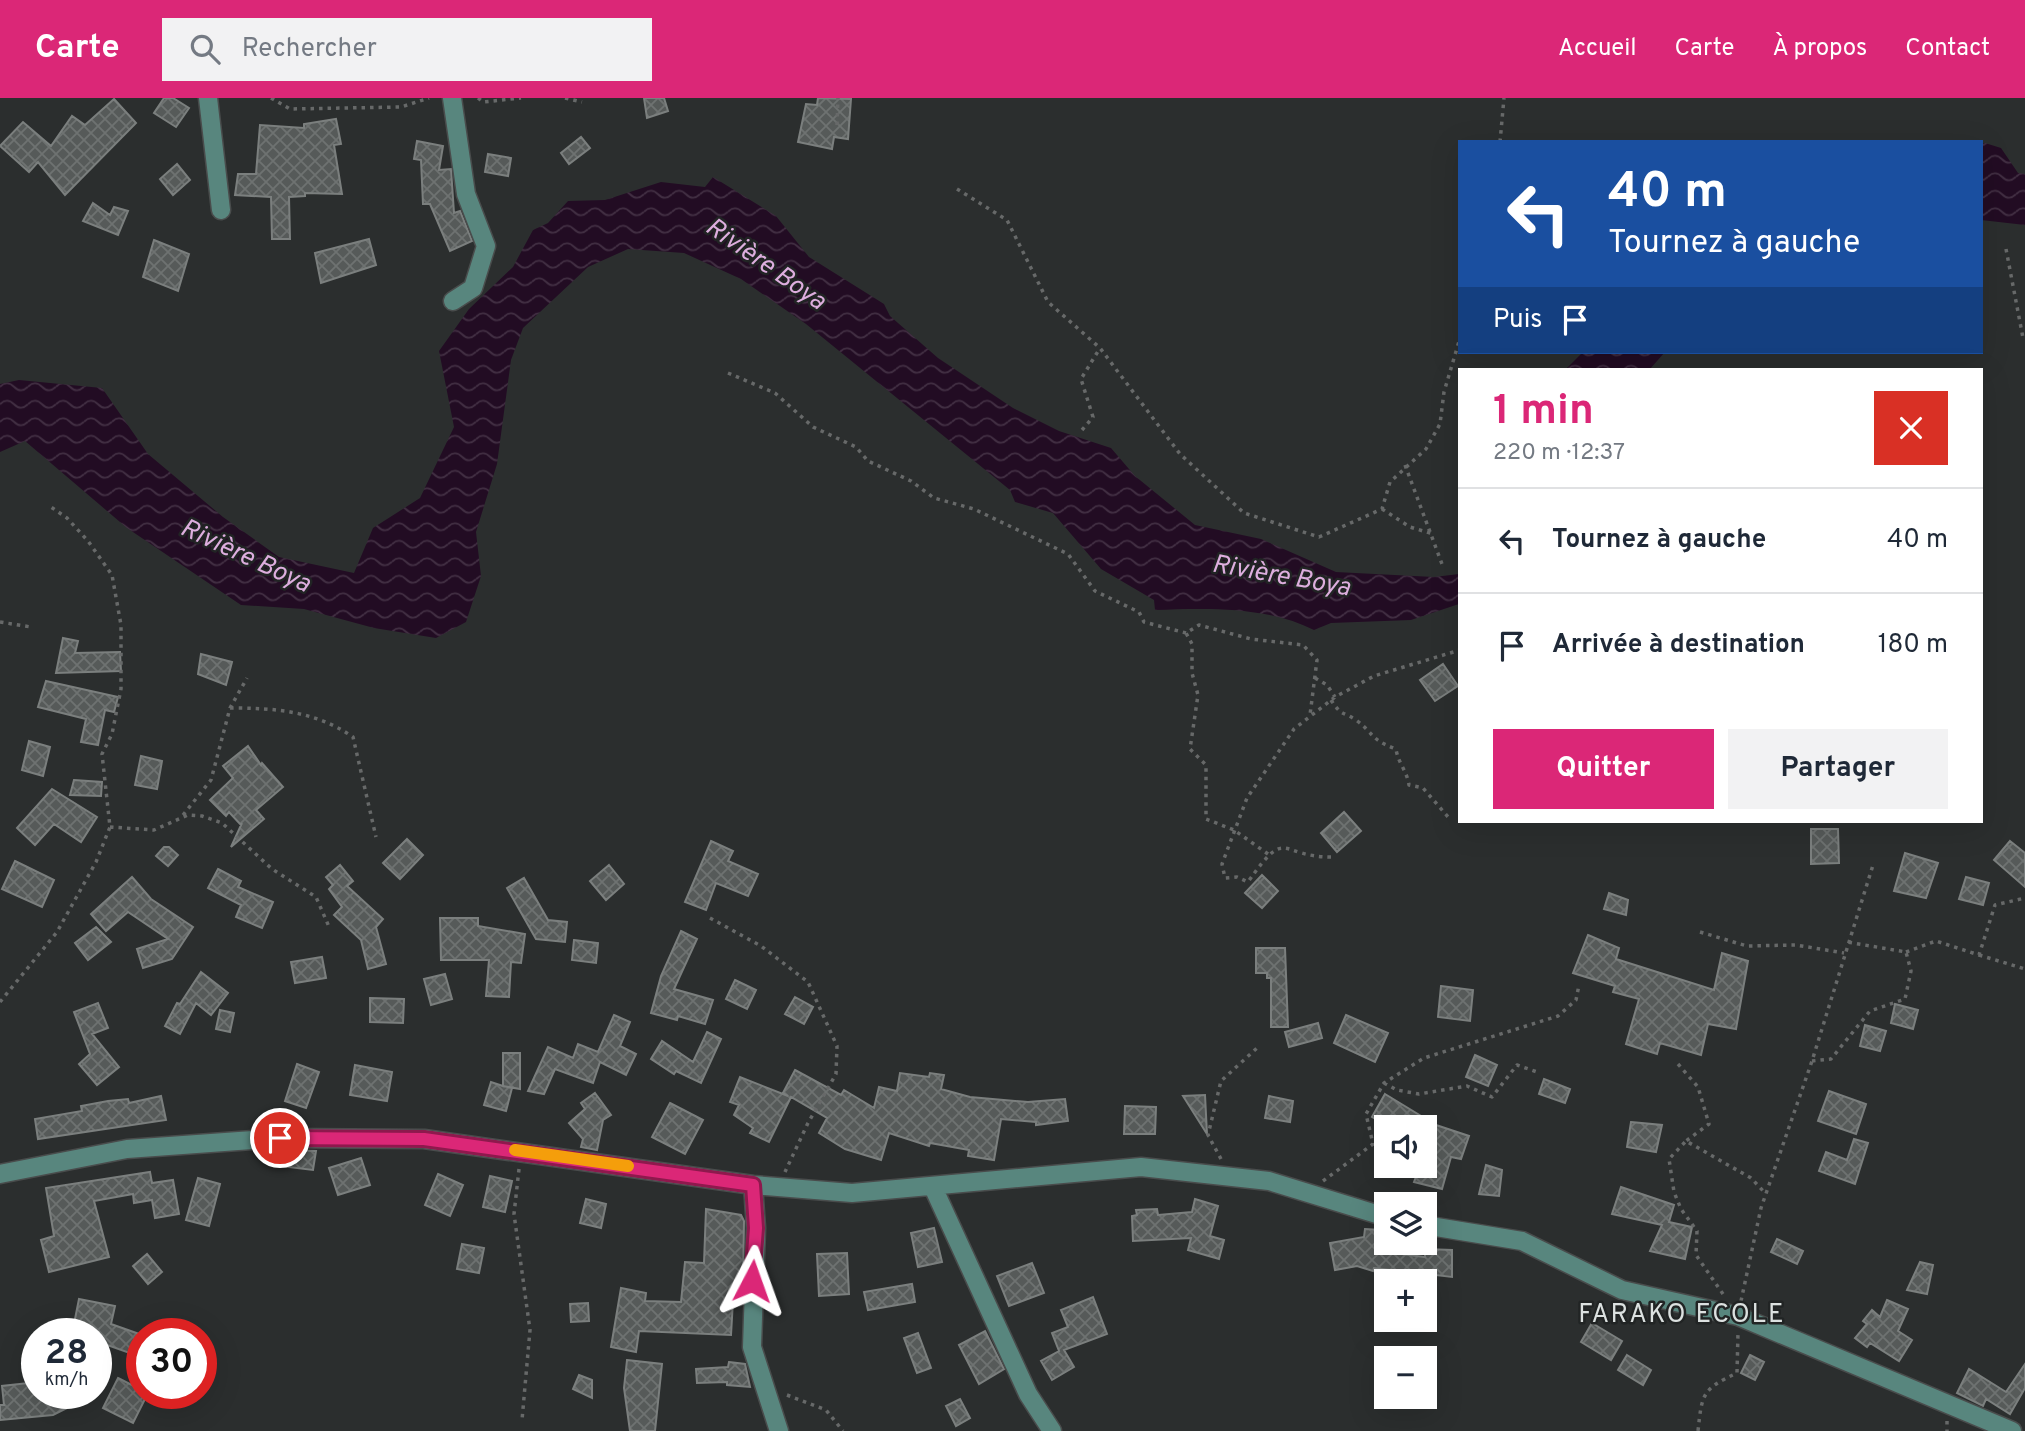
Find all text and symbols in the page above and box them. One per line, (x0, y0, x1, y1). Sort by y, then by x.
search box (162, 18, 652, 81)
text: Carte (35, 28, 120, 70)
icon: search (186, 30, 224, 68)
text: Rechercher (242, 33, 377, 66)
text: Accueil (1558, 34, 1637, 64)
text: Carte (1675, 34, 1734, 64)
text: À propos (1772, 34, 1867, 64)
text: Contact (1905, 34, 1990, 64)
text: 40 m (1608, 163, 1727, 225)
icon: left (1493, 168, 1584, 259)
water label: Rivière Boya (698, 211, 832, 319)
text: Tournez à gauche (1608, 224, 1860, 264)
icon: arrive (1556, 301, 1594, 339)
text: Puis (1493, 304, 1542, 337)
text: 1 min (1493, 386, 1594, 439)
button: close (1874, 391, 1948, 465)
text: 220 m · 12:37 (1493, 439, 1625, 468)
water label: Rivière Boya (175, 512, 316, 602)
icon: left (1493, 522, 1531, 560)
text: Tournez à gauche (1552, 524, 1766, 557)
text: 40 m (1887, 524, 1948, 557)
water label: Rivière Boya (1209, 549, 1353, 606)
icon: arrive (1493, 627, 1531, 665)
text: Arrivée à destination (1552, 629, 1805, 662)
text: 180 m (1878, 629, 1948, 662)
button: Quitter (1493, 729, 1714, 809)
button: Partager (1728, 729, 1948, 809)
pin (250, 1108, 310, 1168)
map controls (1374, 1115, 1437, 1409)
button: sound (1374, 1115, 1437, 1178)
icon: arrive (261, 1119, 299, 1157)
button: layers (1374, 1192, 1437, 1255)
position arrow (715, 1244, 789, 1318)
button: + (1374, 1269, 1437, 1332)
district label: FARAKO ECOLE (1578, 1299, 1786, 1332)
speed limit sign: 30 (126, 1318, 217, 1409)
text: 28 (45, 1332, 88, 1376)
button: − (1374, 1346, 1437, 1409)
text: km/h (45, 1369, 88, 1392)

